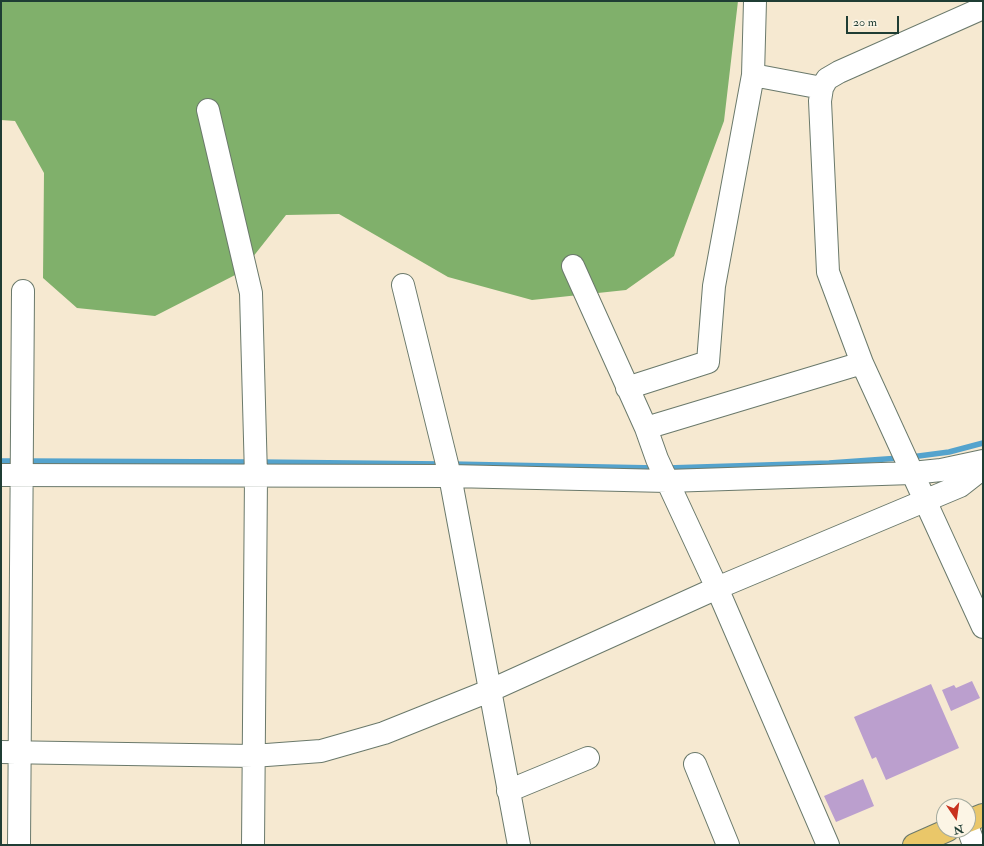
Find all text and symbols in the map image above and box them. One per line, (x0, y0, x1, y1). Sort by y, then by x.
scale bar (848, 8, 901, 34)
text: 20 m (853, 15, 877, 30)
north arrow (936, 798, 976, 838)
text: N (952, 822, 965, 837)

